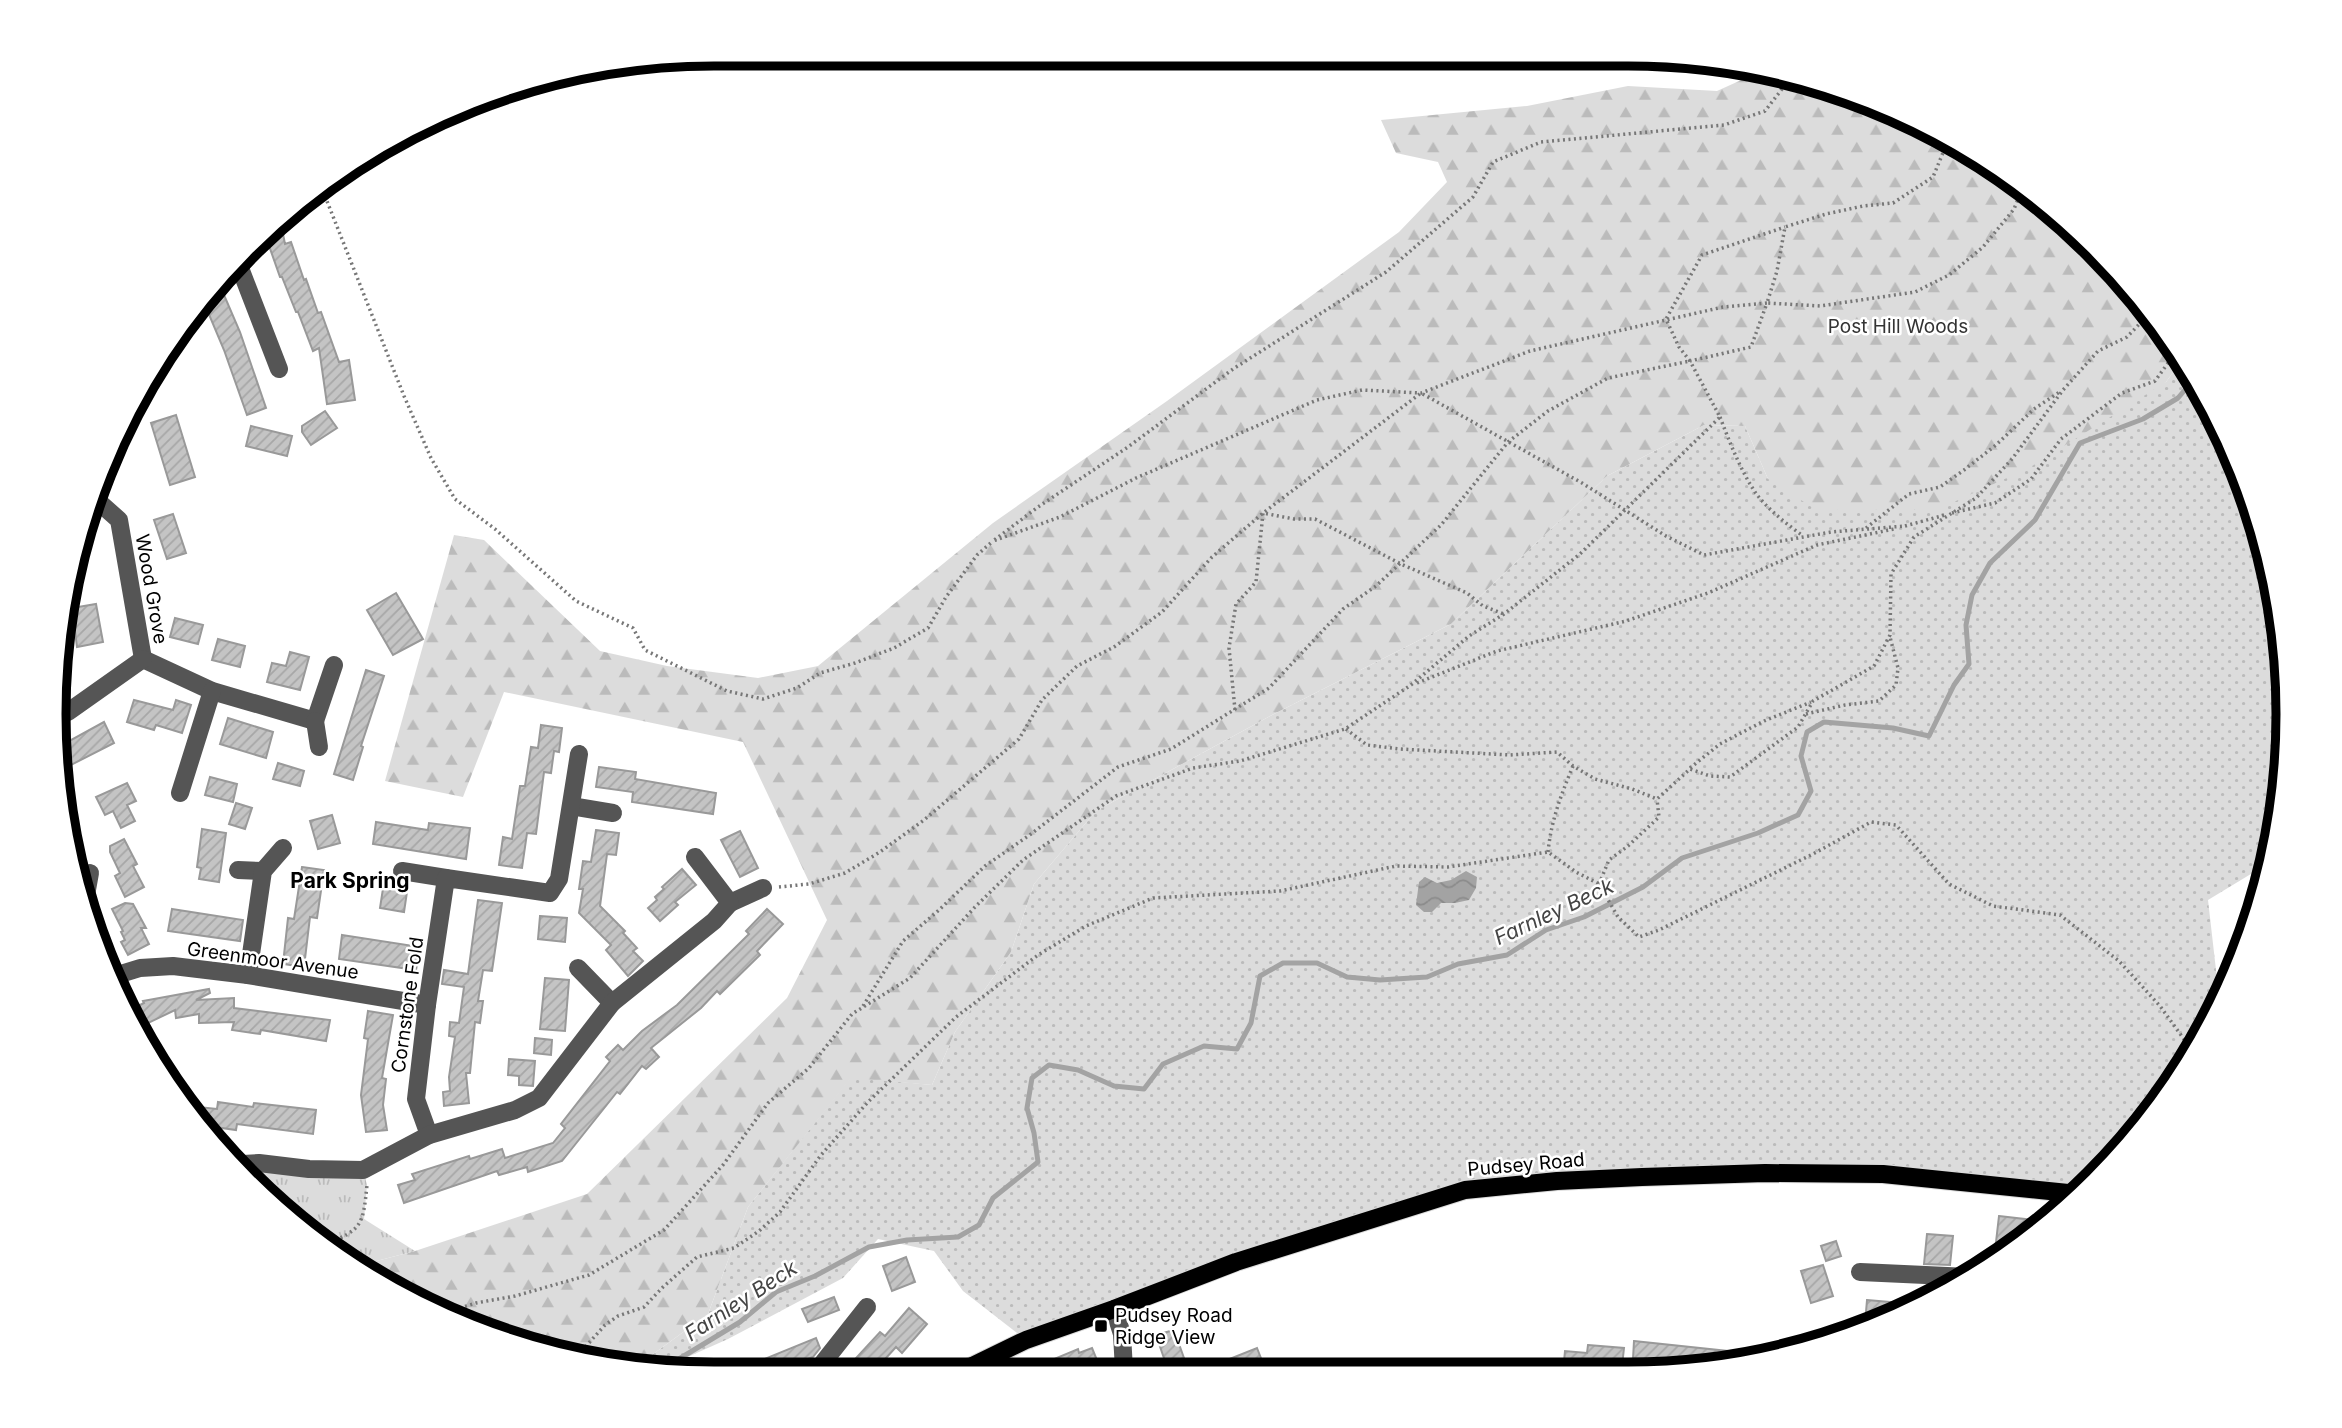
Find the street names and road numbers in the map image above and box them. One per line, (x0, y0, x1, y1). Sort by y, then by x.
street label: Wood Grove (131, 532, 172, 646)
street label: Cornstone Fold (387, 936, 428, 1075)
street label: Greenmoor Avenue (186, 937, 360, 984)
street label: Pudsey Road (1466, 1148, 1586, 1181)

